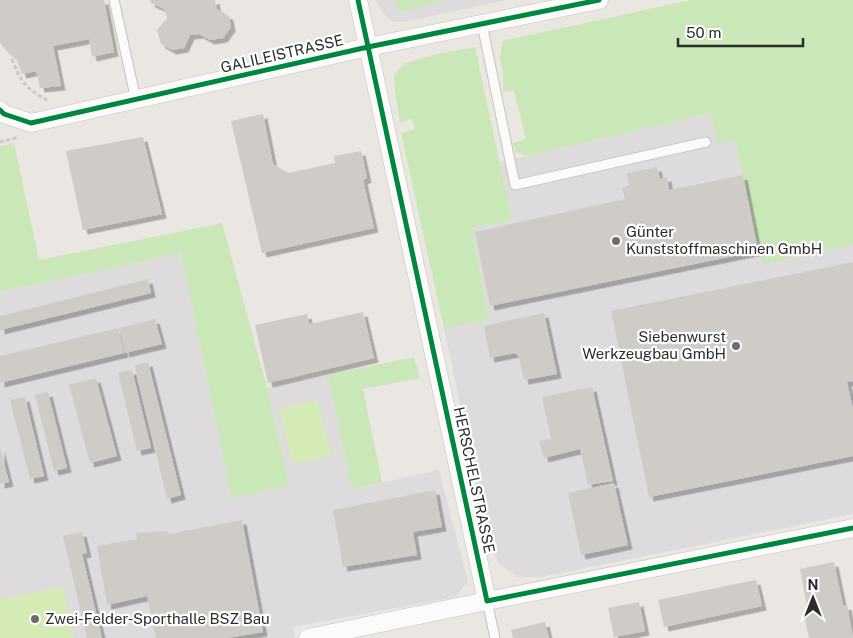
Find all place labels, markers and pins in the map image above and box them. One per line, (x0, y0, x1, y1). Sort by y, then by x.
place label: Günter Kunststoffmaschinen GmbH (626, 223, 822, 257)
marker: Günter Kunststoffmaschinen GmbH (610, 235, 622, 247)
place label: Siebenwurst Werkzeugbau GmbH (582, 328, 726, 362)
marker: Siebenwurst Werkzeugbau GmbH (730, 340, 742, 352)
place label: Zwei-Felder-Sporthalle BSZ Bau (45, 610, 270, 627)
marker: Zwei-Felder-Sporthalle BSZ Bau (29, 613, 41, 625)

